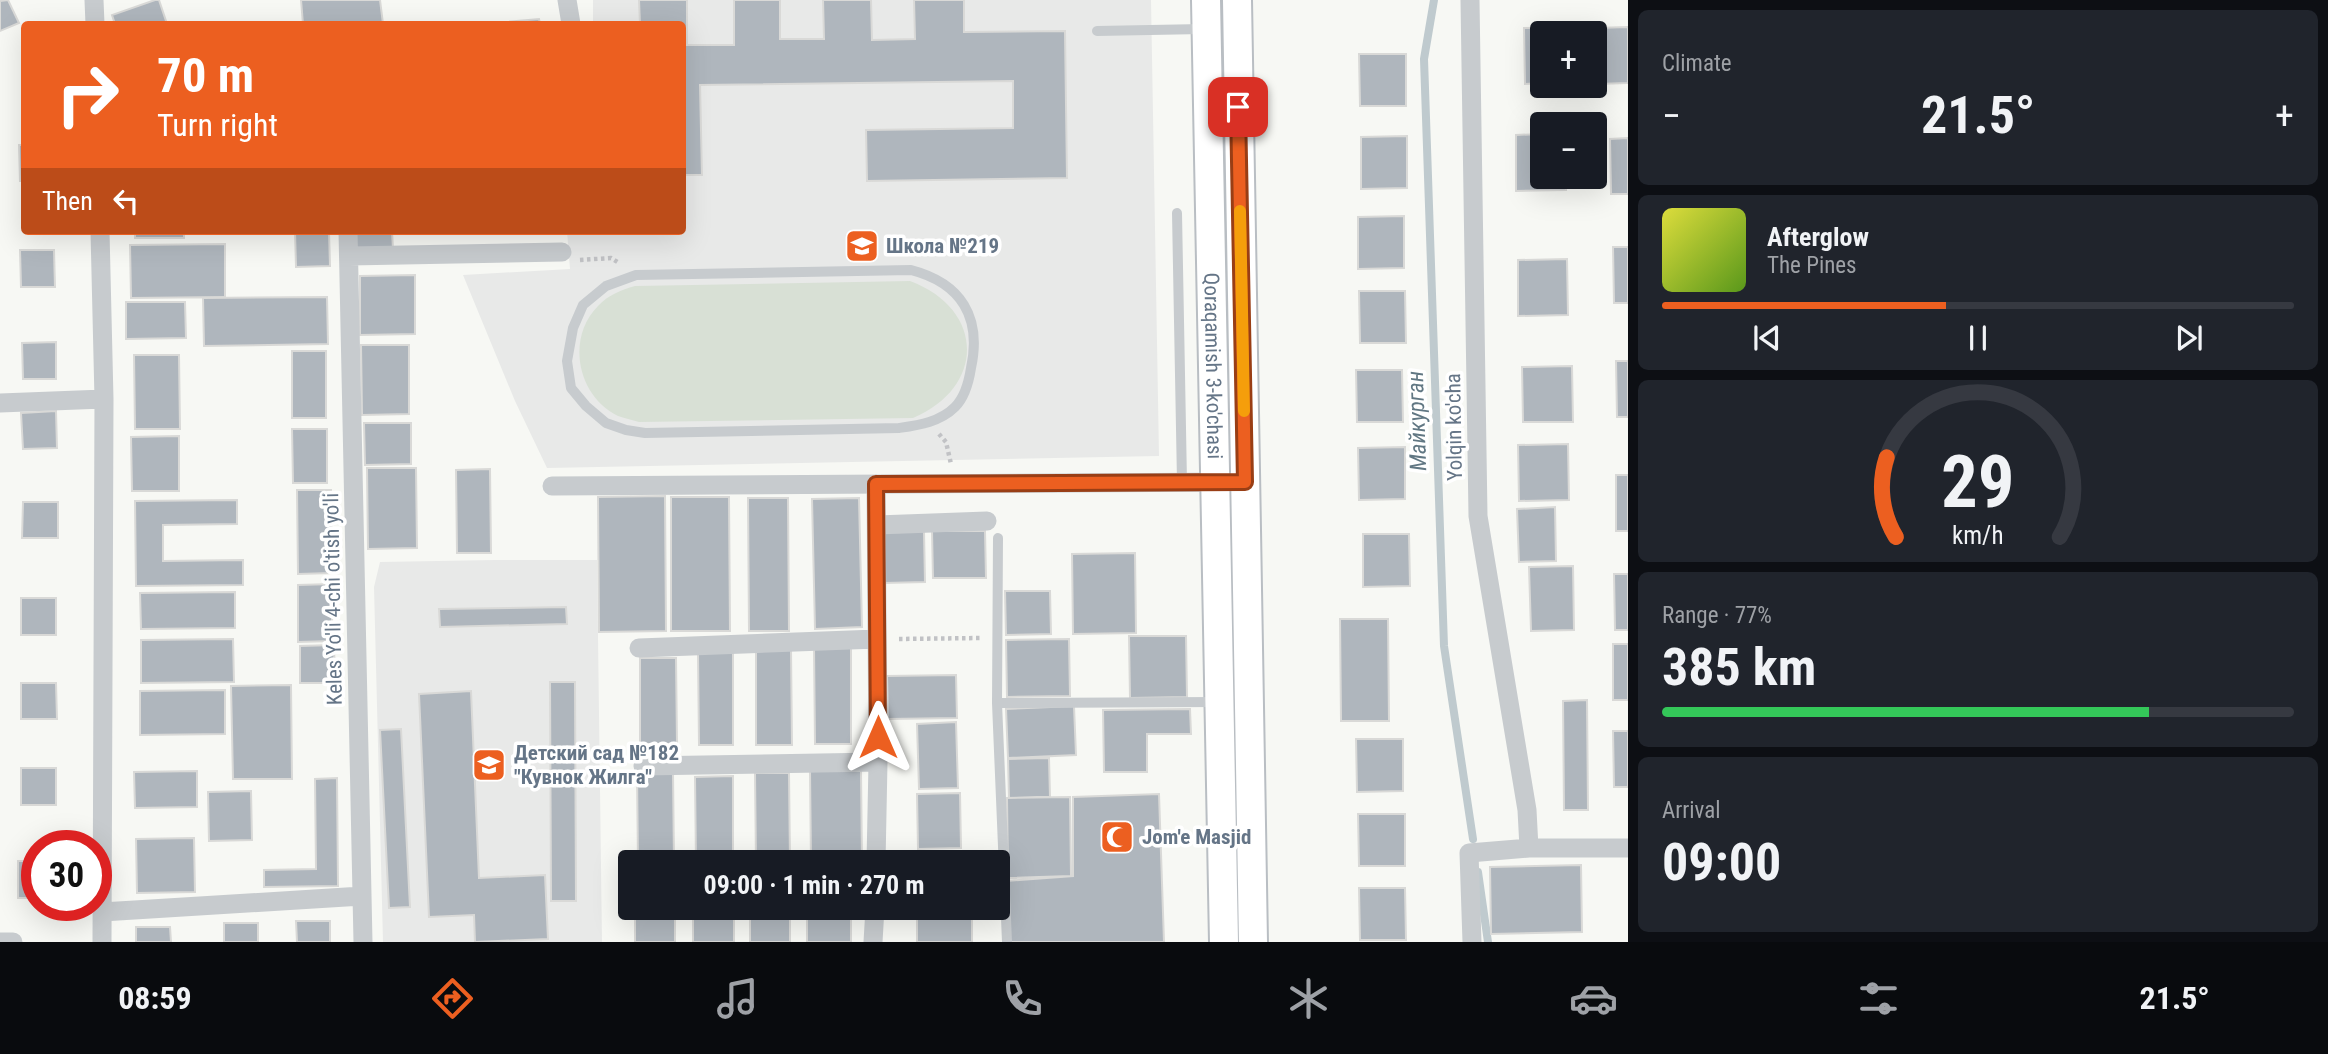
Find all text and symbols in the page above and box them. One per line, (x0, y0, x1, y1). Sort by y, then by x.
map controls (1530, 21, 1607, 189)
button: + (1530, 21, 1607, 98)
text: 70 m (157, 47, 254, 104)
icon: right (42, 49, 133, 140)
text: Climate (1662, 50, 1732, 77)
pin (1208, 77, 1268, 137)
text: 21.5° (1921, 85, 2035, 146)
icon: arrive (1219, 88, 1257, 126)
text: − (1662, 94, 1681, 138)
text: + (2275, 94, 2294, 138)
text: Turn right (157, 106, 278, 144)
button: − (1530, 112, 1607, 189)
icon: left (107, 182, 145, 220)
text: Then (42, 186, 93, 216)
text: Afterglow (1767, 222, 1869, 252)
school or university icon: Школа №219 (843, 227, 881, 265)
place label: Школа №219 (886, 234, 999, 258)
text: The Pines (1767, 252, 1857, 279)
street label: Qoraqamish 3-ko'chasi (1199, 272, 1227, 459)
icon: previous (1748, 319, 1786, 357)
icon: pause (1959, 319, 1997, 357)
icon: next (2170, 319, 2208, 357)
water label: Майкурган (1402, 370, 1432, 472)
street label: Yolqin ko'cha (1441, 373, 1467, 481)
text: 29 (1941, 439, 2015, 525)
street label: Keles Yo'li 4-chi o'tish yo'li (319, 493, 347, 705)
text: km/h (1952, 521, 2004, 550)
text: Range · 77% (1662, 602, 1772, 629)
text: 385 km (1662, 637, 1816, 698)
position arrow (841, 700, 915, 774)
place label: Детский сад №182 "Кувнок Жилга" (514, 741, 679, 789)
school or university icon: Детский сад №182 "Кувнок Жилга" (470, 746, 508, 784)
text: Arrival (1662, 797, 1721, 824)
mosque icon: Jom'e Masjid (1098, 818, 1136, 856)
place label: Jom'e Masjid (1142, 825, 1251, 849)
speed limit sign: 30 (21, 830, 112, 921)
text: 09:00 (1662, 832, 1781, 893)
text: 09:00 · 1 min · 270 m (704, 870, 924, 900)
icon: directions (428, 974, 477, 1023)
icon: music (713, 974, 762, 1023)
icon: phone (998, 974, 1047, 1023)
icon: climate (1284, 974, 1333, 1023)
icon: car (1569, 974, 1618, 1023)
icon: filters (1854, 974, 1903, 1023)
text: 08:59 (118, 979, 192, 1017)
text: 21.5° (2140, 979, 2210, 1017)

